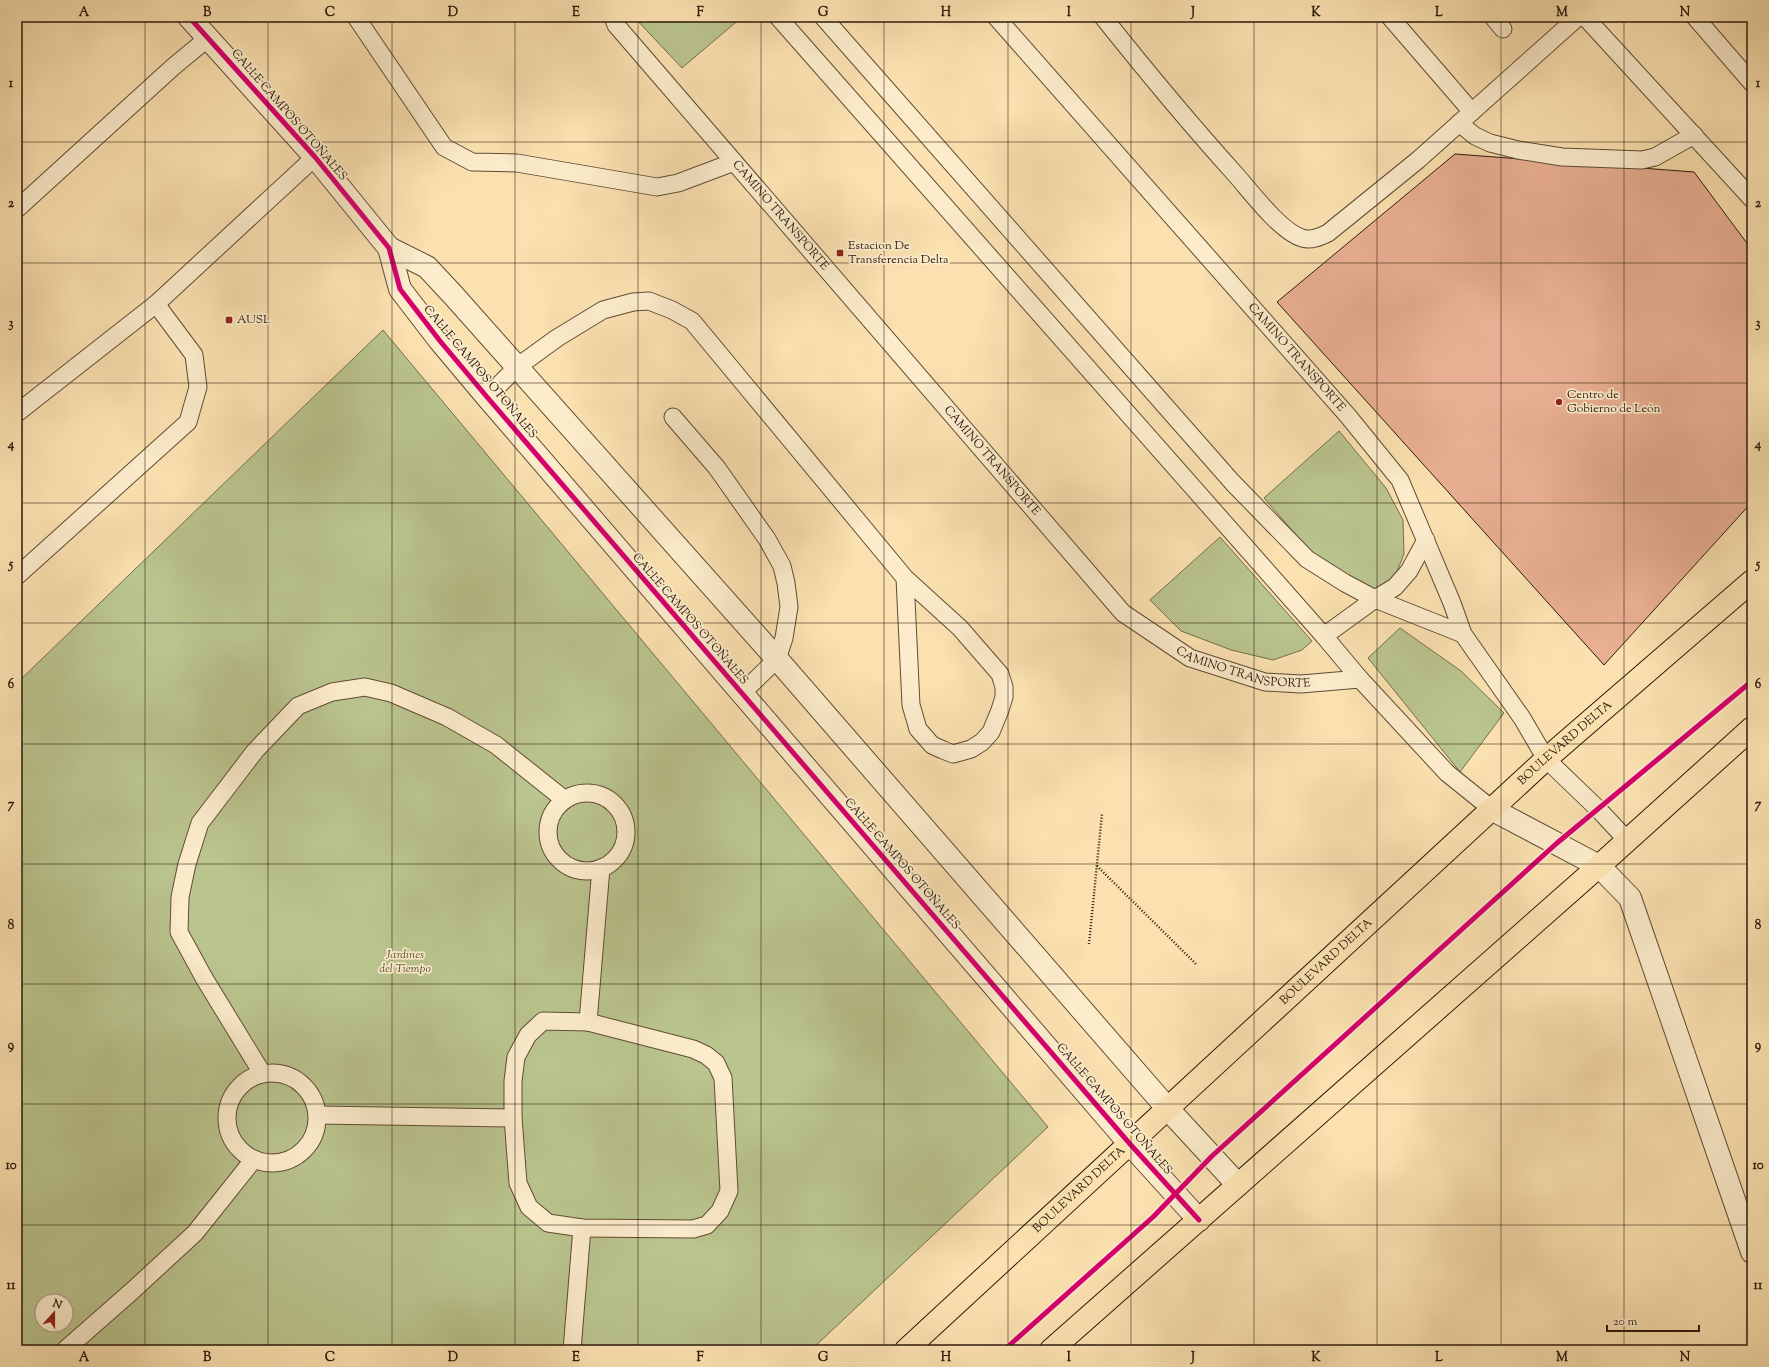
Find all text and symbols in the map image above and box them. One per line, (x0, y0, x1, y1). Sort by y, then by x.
text: A (79, 4, 90, 22)
text: B (203, 4, 212, 22)
text: C (325, 4, 335, 22)
text: D (448, 4, 458, 22)
text: E (572, 4, 580, 22)
text: F (696, 4, 704, 22)
text: G (818, 4, 829, 22)
text: H (941, 4, 952, 22)
text: I (1067, 4, 1072, 22)
text: J (1190, 4, 1195, 22)
text: K (1311, 4, 1321, 22)
text: L (1435, 4, 1443, 22)
text: M (1556, 4, 1568, 22)
text: N (1680, 4, 1691, 22)
street label: CALLE CAMPOS OTOÑALES (227, 45, 351, 185)
text: 1 (9, 75, 14, 93)
text: 1 (1756, 75, 1761, 93)
street label: CAMINO TRANSPORTE (728, 157, 833, 275)
text: 2 (8, 195, 15, 213)
text: 2 (1755, 195, 1762, 213)
place label: Estacion De Transferencia Delta (848, 237, 949, 269)
marker: Estacion De Transferencia Delta (835, 248, 845, 258)
street label: CAMINO TRANSPORTE (1243, 299, 1350, 416)
street label: CALLE CAMPOS OTOÑALES (419, 301, 541, 443)
place label: AUSL (237, 311, 270, 329)
text: 3 (8, 315, 14, 333)
marker: AUSL (224, 315, 234, 325)
text: 3 (1755, 315, 1761, 333)
place label: Centro de Gobierno de León (1567, 386, 1661, 418)
marker: Centro de Gobierno de León (1554, 397, 1564, 407)
street label: CAMINO TRANSPORTE (939, 402, 1045, 520)
text: 4 (7, 436, 15, 454)
text: 4 (1754, 436, 1762, 454)
street label: CALLE CAMPOS OTOÑALES (628, 549, 752, 689)
text: 5 (8, 556, 14, 574)
text: 5 (1755, 556, 1761, 574)
street label: CAMINO TRANSPORTE (1172, 642, 1312, 693)
text: 6 (8, 676, 15, 694)
text: 6 (1755, 676, 1762, 694)
street label: BOULEVARD DELTA (1514, 696, 1617, 790)
street label: CALLE CAMPOS OTOÑALES (840, 794, 964, 934)
text: 7 (8, 796, 15, 814)
text: 7 (1755, 796, 1762, 814)
street label: BOULEVARD DELTA (1276, 914, 1377, 1009)
text: 8 (8, 917, 15, 935)
text: 8 (1755, 917, 1762, 935)
park label: Jardines del Tiempo (379, 946, 431, 978)
text: 9 (8, 1037, 15, 1055)
text: 9 (1755, 1037, 1762, 1055)
street label: CALLE CAMPOS OTOÑALES (1052, 1039, 1176, 1179)
street label: BOULEVARD DELTA (1029, 1142, 1130, 1237)
text: 10 (5, 1157, 17, 1175)
text: 10 (1752, 1157, 1764, 1175)
text: 11 (7, 1277, 16, 1295)
text: 11 (1754, 1277, 1763, 1295)
north arrow (34, 1293, 74, 1333)
text: N (49, 1295, 64, 1314)
scale bar (1607, 1307, 1699, 1333)
text: 20 m (1613, 1313, 1638, 1331)
text: A (79, 1349, 90, 1367)
text: B (203, 1349, 212, 1367)
text: C (325, 1349, 335, 1367)
text: D (448, 1349, 458, 1367)
text: E (572, 1349, 580, 1367)
text: F (696, 1349, 704, 1367)
text: G (818, 1349, 829, 1367)
text: H (941, 1349, 952, 1367)
text: I (1067, 1349, 1072, 1367)
text: J (1190, 1349, 1195, 1367)
text: K (1311, 1349, 1321, 1367)
text: L (1435, 1349, 1443, 1367)
text: M (1556, 1349, 1568, 1367)
text: N (1680, 1349, 1691, 1367)

